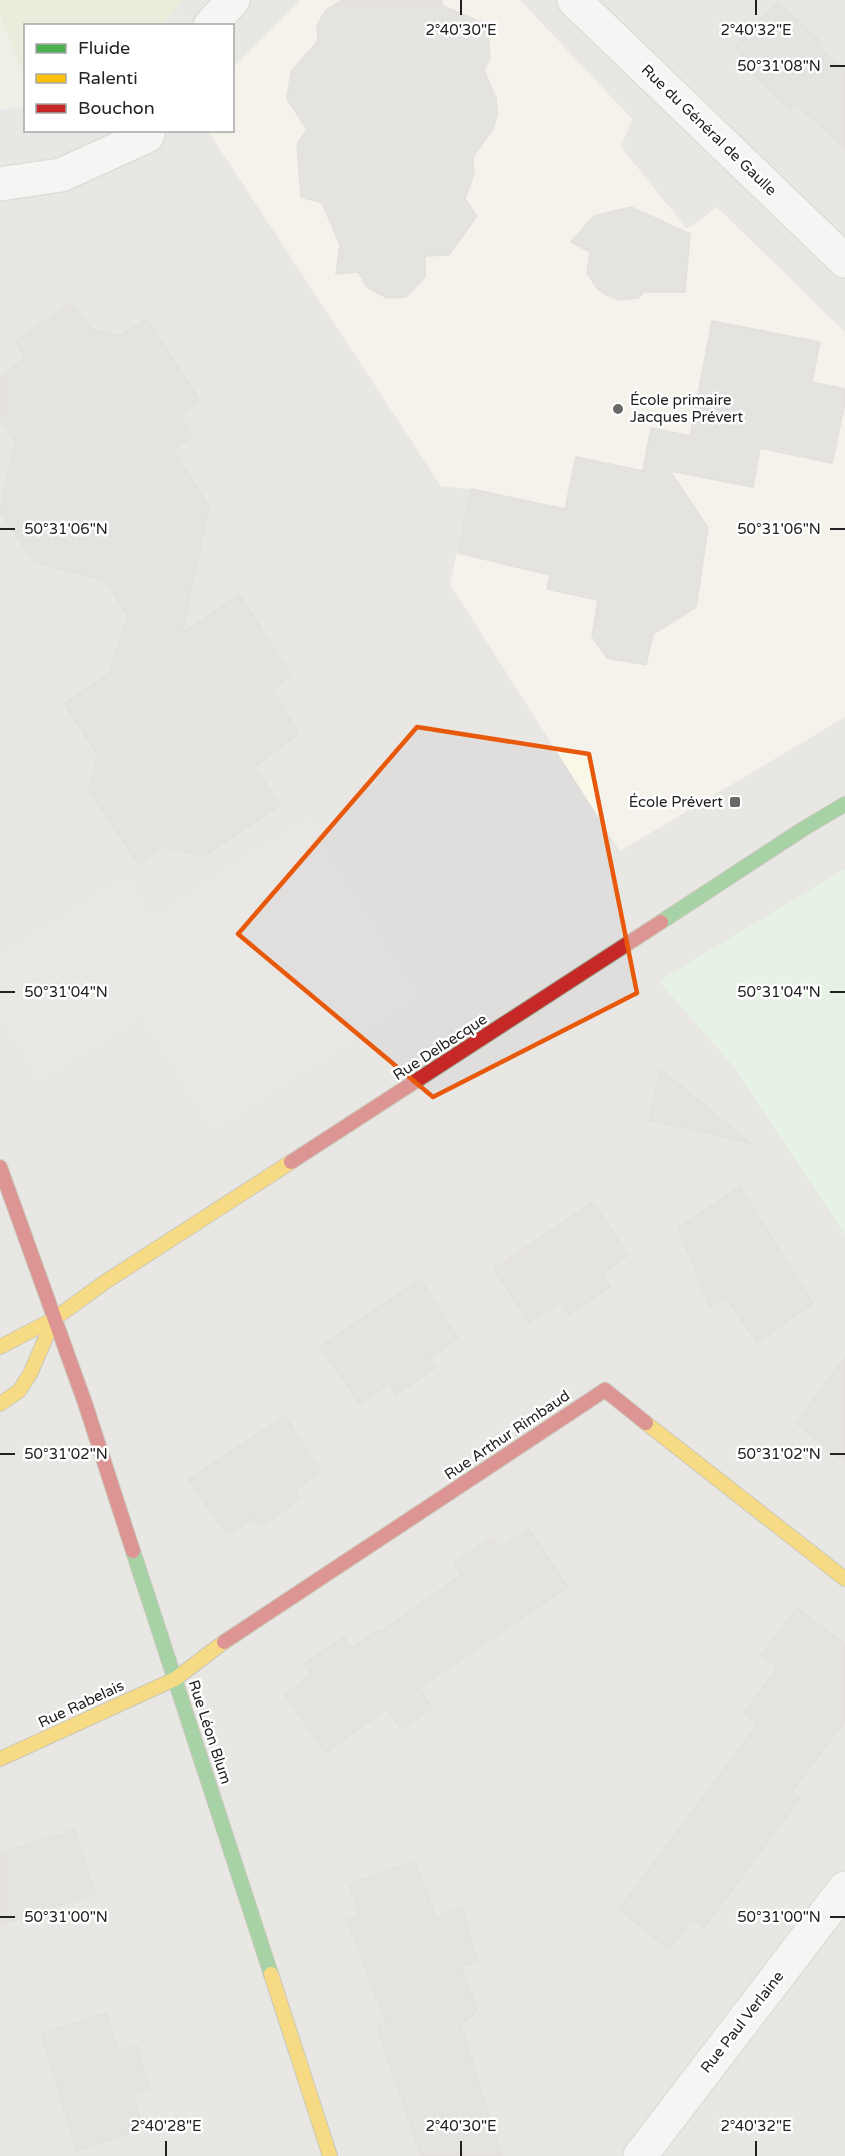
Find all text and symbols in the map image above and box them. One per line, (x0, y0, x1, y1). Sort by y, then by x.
text: 2°40'30"E (425, 21, 497, 39)
text: 2°40'32"E (720, 21, 792, 39)
legend (24, 24, 234, 132)
text: Fluide (78, 37, 130, 59)
text: 50°31'08"N (737, 57, 821, 75)
street label: Rue du Général de Gaulle (638, 61, 780, 199)
text: Ralenti (78, 67, 138, 89)
text: Bouchon (78, 97, 155, 119)
place label: École primaire Jacques Prévert (630, 391, 744, 426)
marker: École primaire Jacques Prévert (611, 402, 625, 416)
text: 50°31'06"N (24, 520, 108, 538)
text: 50°31'06"N (737, 520, 821, 538)
place label: École Prévert (629, 793, 723, 811)
marker: École Prévert (728, 795, 742, 809)
text: 50°31'04"N (24, 983, 108, 1001)
text: 50°31'04"N (737, 983, 821, 1001)
street label: Rue Delbecque (390, 1010, 490, 1084)
street label: Rue Arthur Rimbaud (441, 1386, 573, 1484)
text: 50°31'02"N (24, 1445, 108, 1463)
text: 50°31'02"N (737, 1445, 821, 1463)
street label: Rue Rabelais (35, 1676, 127, 1732)
street label: Rue Léon Blum (185, 1678, 235, 1786)
text: 50°31'00"N (24, 1908, 108, 1926)
text: 50°31'00"N (737, 1908, 821, 1926)
street label: Rue Paul Verlaine (697, 1967, 787, 2077)
text: 2°40'28"E (130, 2117, 202, 2135)
text: 2°40'30"E (425, 2117, 497, 2135)
text: 2°40'32"E (720, 2117, 792, 2135)

